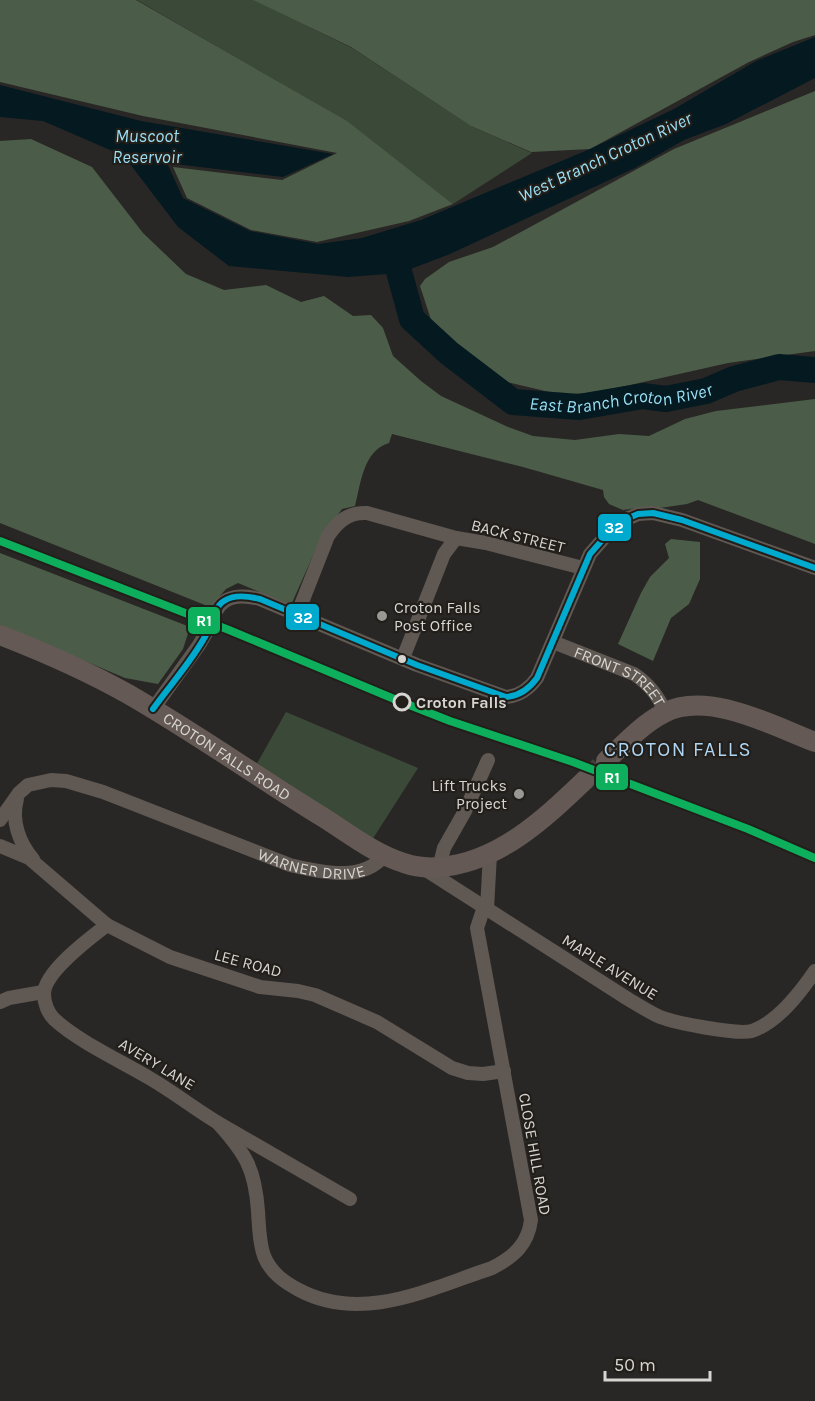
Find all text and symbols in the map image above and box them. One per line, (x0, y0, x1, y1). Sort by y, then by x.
water label: West Branch Croton River (515, 107, 696, 207)
water label: Muscoot Reservoir (112, 125, 182, 168)
water label: East Branch Croton River (529, 378, 717, 418)
line badge: 32 (597, 513, 632, 542)
street label: BACK STREET (469, 515, 567, 557)
text: 32 (604, 518, 624, 537)
place label: Croton Falls Post Office (394, 598, 481, 635)
line badge: 32 (285, 603, 320, 631)
line badge: R1 (187, 606, 221, 635)
text: 32 (293, 608, 313, 627)
marker: Croton Falls Post Office (375, 609, 389, 623)
text: R1 (196, 611, 212, 630)
street label: FRONT STREET (571, 642, 670, 709)
unlabelled marker (396, 653, 408, 665)
marker: Croton Falls (393, 693, 411, 711)
place label: Croton Falls (416, 693, 507, 712)
street label: CROTON FALLS ROAD (160, 708, 294, 804)
district label: CROTON FALLS (604, 738, 752, 761)
line badge: R1 (595, 763, 629, 791)
text: R1 (604, 768, 620, 787)
place label: Lift Trucks Project (431, 776, 507, 813)
marker: Lift Trucks Project (512, 787, 526, 801)
street label: WARNER DRIVE (255, 844, 367, 883)
street label: MAPLE AVENUE (559, 930, 661, 1004)
street label: LEE ROAD (212, 945, 284, 981)
street label: AVERY LANE (115, 1034, 199, 1094)
street label: CLOSE HILL ROAD (515, 1091, 555, 1217)
scale bar (605, 1344, 710, 1382)
text: 50 m (614, 1354, 656, 1376)

